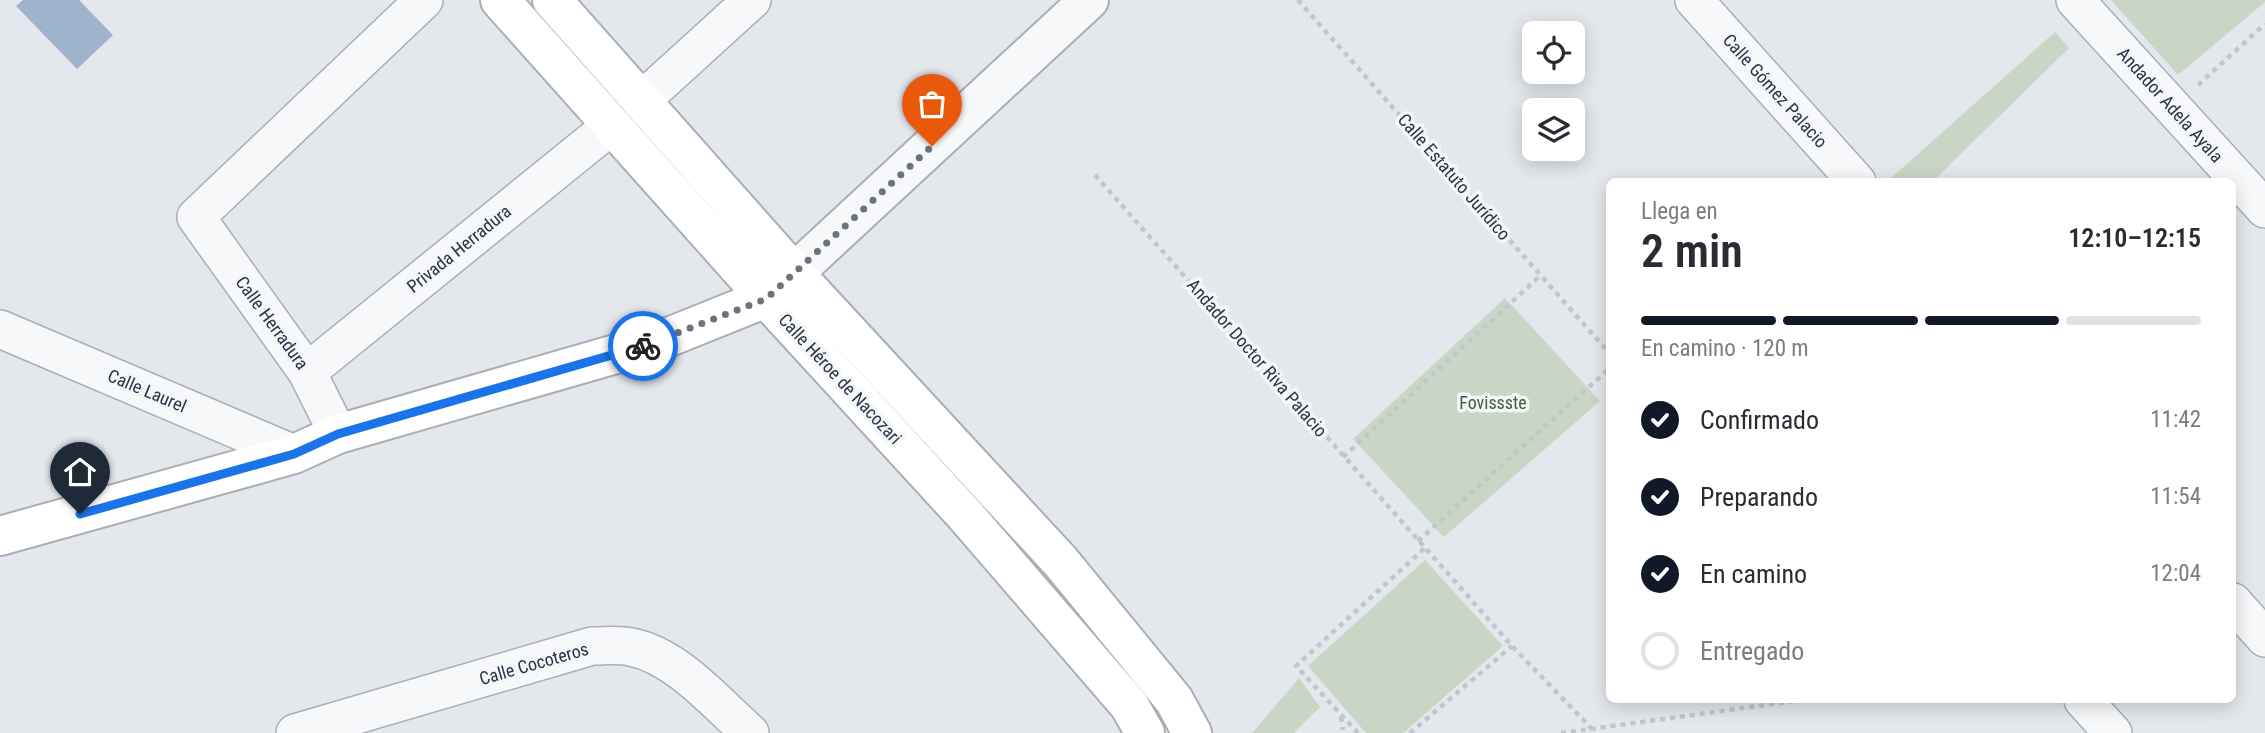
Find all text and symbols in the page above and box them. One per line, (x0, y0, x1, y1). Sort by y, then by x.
map controls (1522, 21, 1585, 161)
button: locate (1522, 21, 1585, 84)
street label: Calle Gómez Palacio (1719, 29, 1832, 152)
street label: Andador Adela Ayala (2113, 43, 2228, 167)
pin (902, 74, 962, 146)
icon: bag (913, 85, 951, 123)
button: layers (1522, 98, 1585, 161)
street label: Calle Estatuto Jurídico (1394, 109, 1515, 244)
text: Llega en (1641, 198, 1718, 225)
street label: Privada Herradura (402, 200, 515, 297)
text: 12:10–12:15 (2068, 223, 2201, 253)
text: 2 min (1641, 224, 1743, 278)
street label: Calle Herradura (232, 272, 313, 373)
street label: Andador Doctor Riva Palacio (1183, 274, 1332, 441)
street label: Calle Héroe de Nacozari (774, 309, 906, 448)
courier (608, 311, 678, 381)
icon: bike (624, 327, 662, 365)
text: En camino · 120 m (1641, 335, 1809, 362)
street label: Calle Laurel (105, 365, 190, 417)
park label: Fovissste (1459, 392, 1527, 413)
icon: check (1641, 401, 1679, 439)
text: Confirmado (1700, 405, 1819, 435)
text: 11:42 (2150, 406, 2201, 433)
pin (50, 442, 110, 514)
icon: home (61, 453, 99, 491)
icon: check (1641, 478, 1679, 516)
text: Preparando (1700, 482, 1818, 512)
text: 11:54 (2150, 483, 2201, 510)
icon: check (1641, 555, 1679, 593)
text: En camino (1700, 559, 1807, 589)
text: 12:04 (2150, 560, 2201, 587)
text: Entregado (1700, 636, 1804, 666)
street label: Calle Cocoteros (477, 638, 591, 689)

